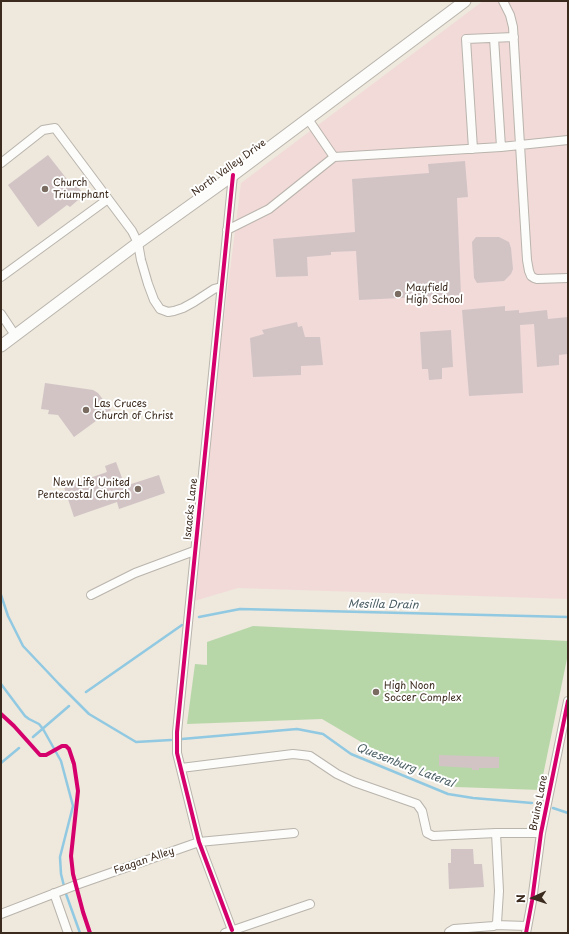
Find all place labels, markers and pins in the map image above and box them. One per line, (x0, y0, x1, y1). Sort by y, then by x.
place label: Church Triumphant (53, 177, 109, 200)
marker: Church Triumphant (40, 184, 50, 194)
place label: Mayfield High School (406, 282, 463, 306)
marker: Mayfield High School (393, 289, 403, 299)
place label: Las Cruces Church of Christ (94, 398, 174, 422)
marker: Las Cruces Church of Christ (81, 405, 91, 415)
place label: New Life United Pentecostal Church (37, 477, 130, 500)
marker: New Life United Pentecostal Church (133, 484, 143, 494)
place label: High Noon Soccer Complex (384, 680, 461, 704)
marker: High Noon Soccer Complex (371, 687, 381, 697)

